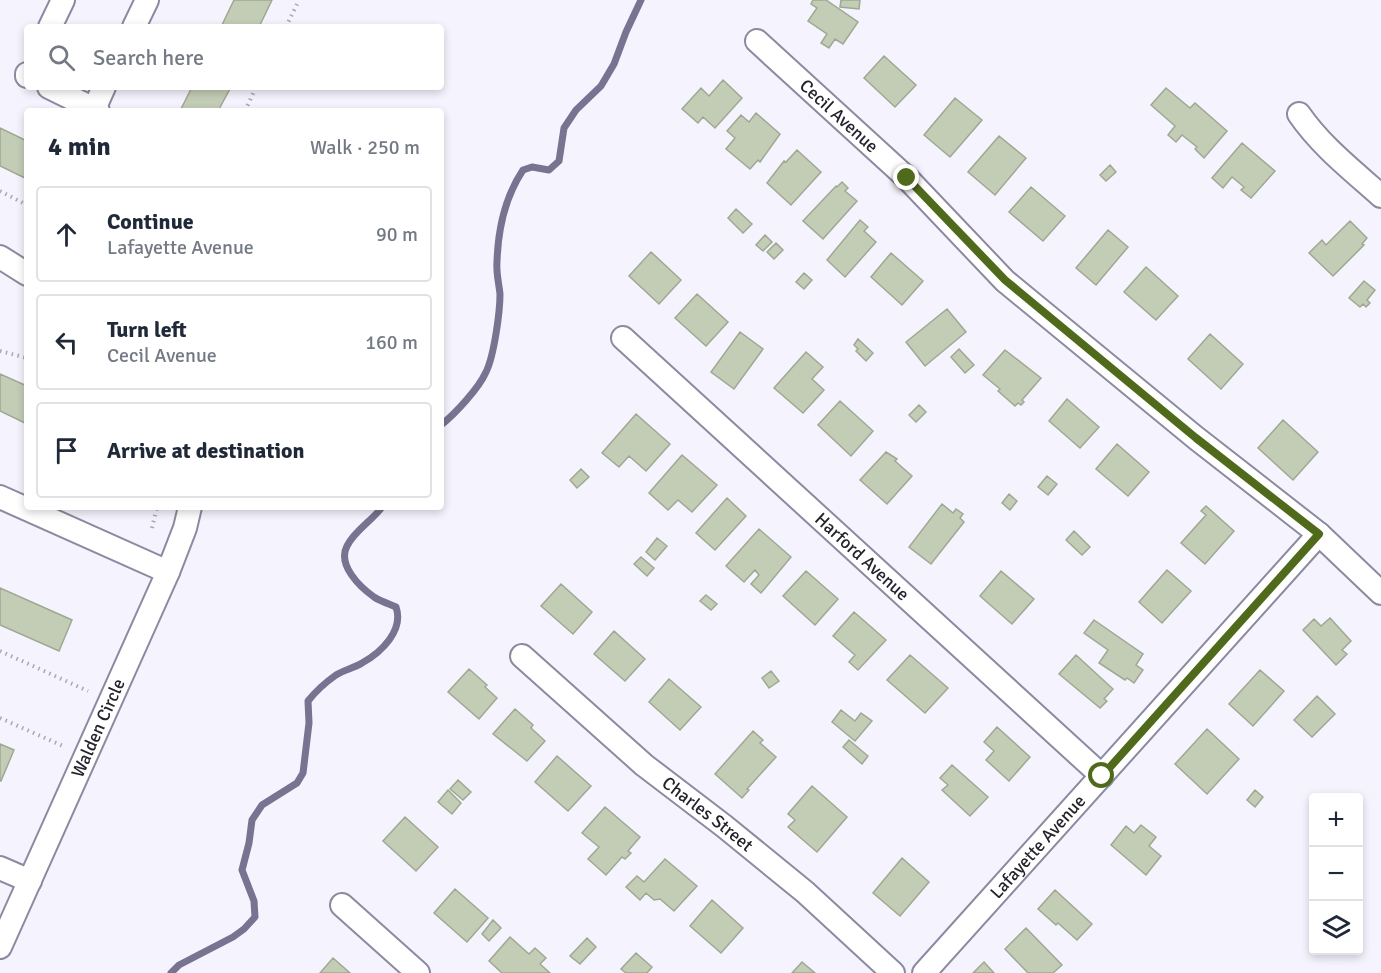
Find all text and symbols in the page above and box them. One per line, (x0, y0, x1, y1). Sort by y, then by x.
search box (24, 24, 444, 90)
icon: search (45, 41, 78, 74)
text: Search here (93, 44, 204, 71)
street label: Cecil Avenue (795, 74, 883, 157)
text: 4 min (48, 131, 111, 163)
text: Walk · 250 m (310, 135, 420, 160)
route end (893, 164, 919, 190)
text: Continue (107, 208, 194, 235)
icon: ahead (50, 218, 83, 251)
text: 90 m (376, 222, 418, 247)
text: Lafayette Avenue (107, 235, 254, 260)
text: Turn left (107, 316, 187, 343)
icon: left (50, 326, 83, 359)
text: 160 m (365, 330, 418, 355)
text: Cecil Avenue (107, 343, 217, 368)
icon: arrive (50, 434, 83, 467)
text: Arrive at destination (107, 437, 304, 464)
street label: Harford Avenue (810, 508, 914, 605)
street label: Walden Circle (66, 675, 130, 781)
route start (1088, 762, 1114, 788)
street label: Charles Street (658, 772, 758, 856)
street label: Lafayette Avenue (985, 790, 1090, 903)
map controls (1309, 793, 1363, 955)
button: + (1309, 793, 1363, 847)
button: − (1309, 847, 1363, 901)
button: layers (1309, 901, 1363, 955)

